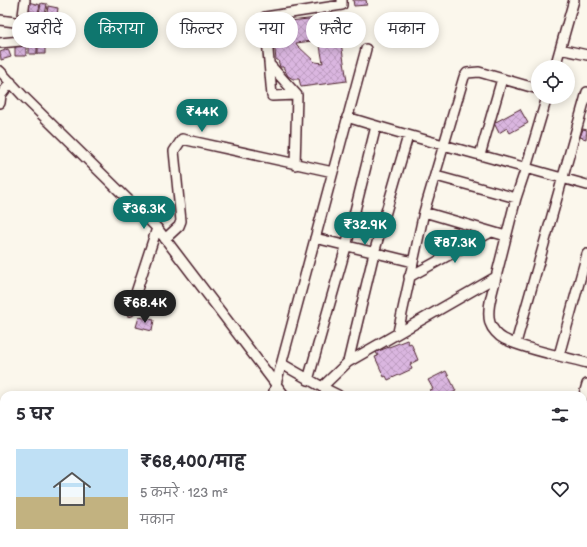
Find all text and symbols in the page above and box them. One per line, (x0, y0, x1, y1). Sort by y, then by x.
chip: खरीदें (12, 12, 76, 48)
chip: किराया (84, 12, 158, 48)
chip: फ़िल्टर (166, 12, 237, 48)
chip: नया (245, 12, 298, 48)
chip: फ़्लैट (306, 12, 366, 48)
chip: मकान (374, 12, 439, 48)
map controls (531, 60, 575, 104)
button: locate (531, 60, 575, 104)
pin: ₹44K (178, 99, 226, 133)
text: ₹44K (185, 104, 219, 120)
pin: ₹36.3K (111, 196, 177, 230)
text: ₹36.3K (122, 201, 166, 217)
pin: ₹32.9K (332, 212, 398, 246)
text: ₹32.9K (343, 217, 387, 233)
pin: ₹87.3K (422, 230, 488, 264)
text: ₹87.3K (433, 235, 477, 251)
pin: ₹68.4K (112, 290, 178, 324)
text: ₹68.4K (123, 295, 167, 311)
icon: filters (549, 404, 571, 426)
text: 5 घर (16, 405, 53, 425)
text: ₹68,400/माह (140, 452, 245, 472)
icon: home (48, 465, 96, 513)
icon: heart (549, 478, 571, 500)
text: 5 कमरे · 123 m² (140, 485, 228, 501)
text: मकान (140, 512, 174, 528)

